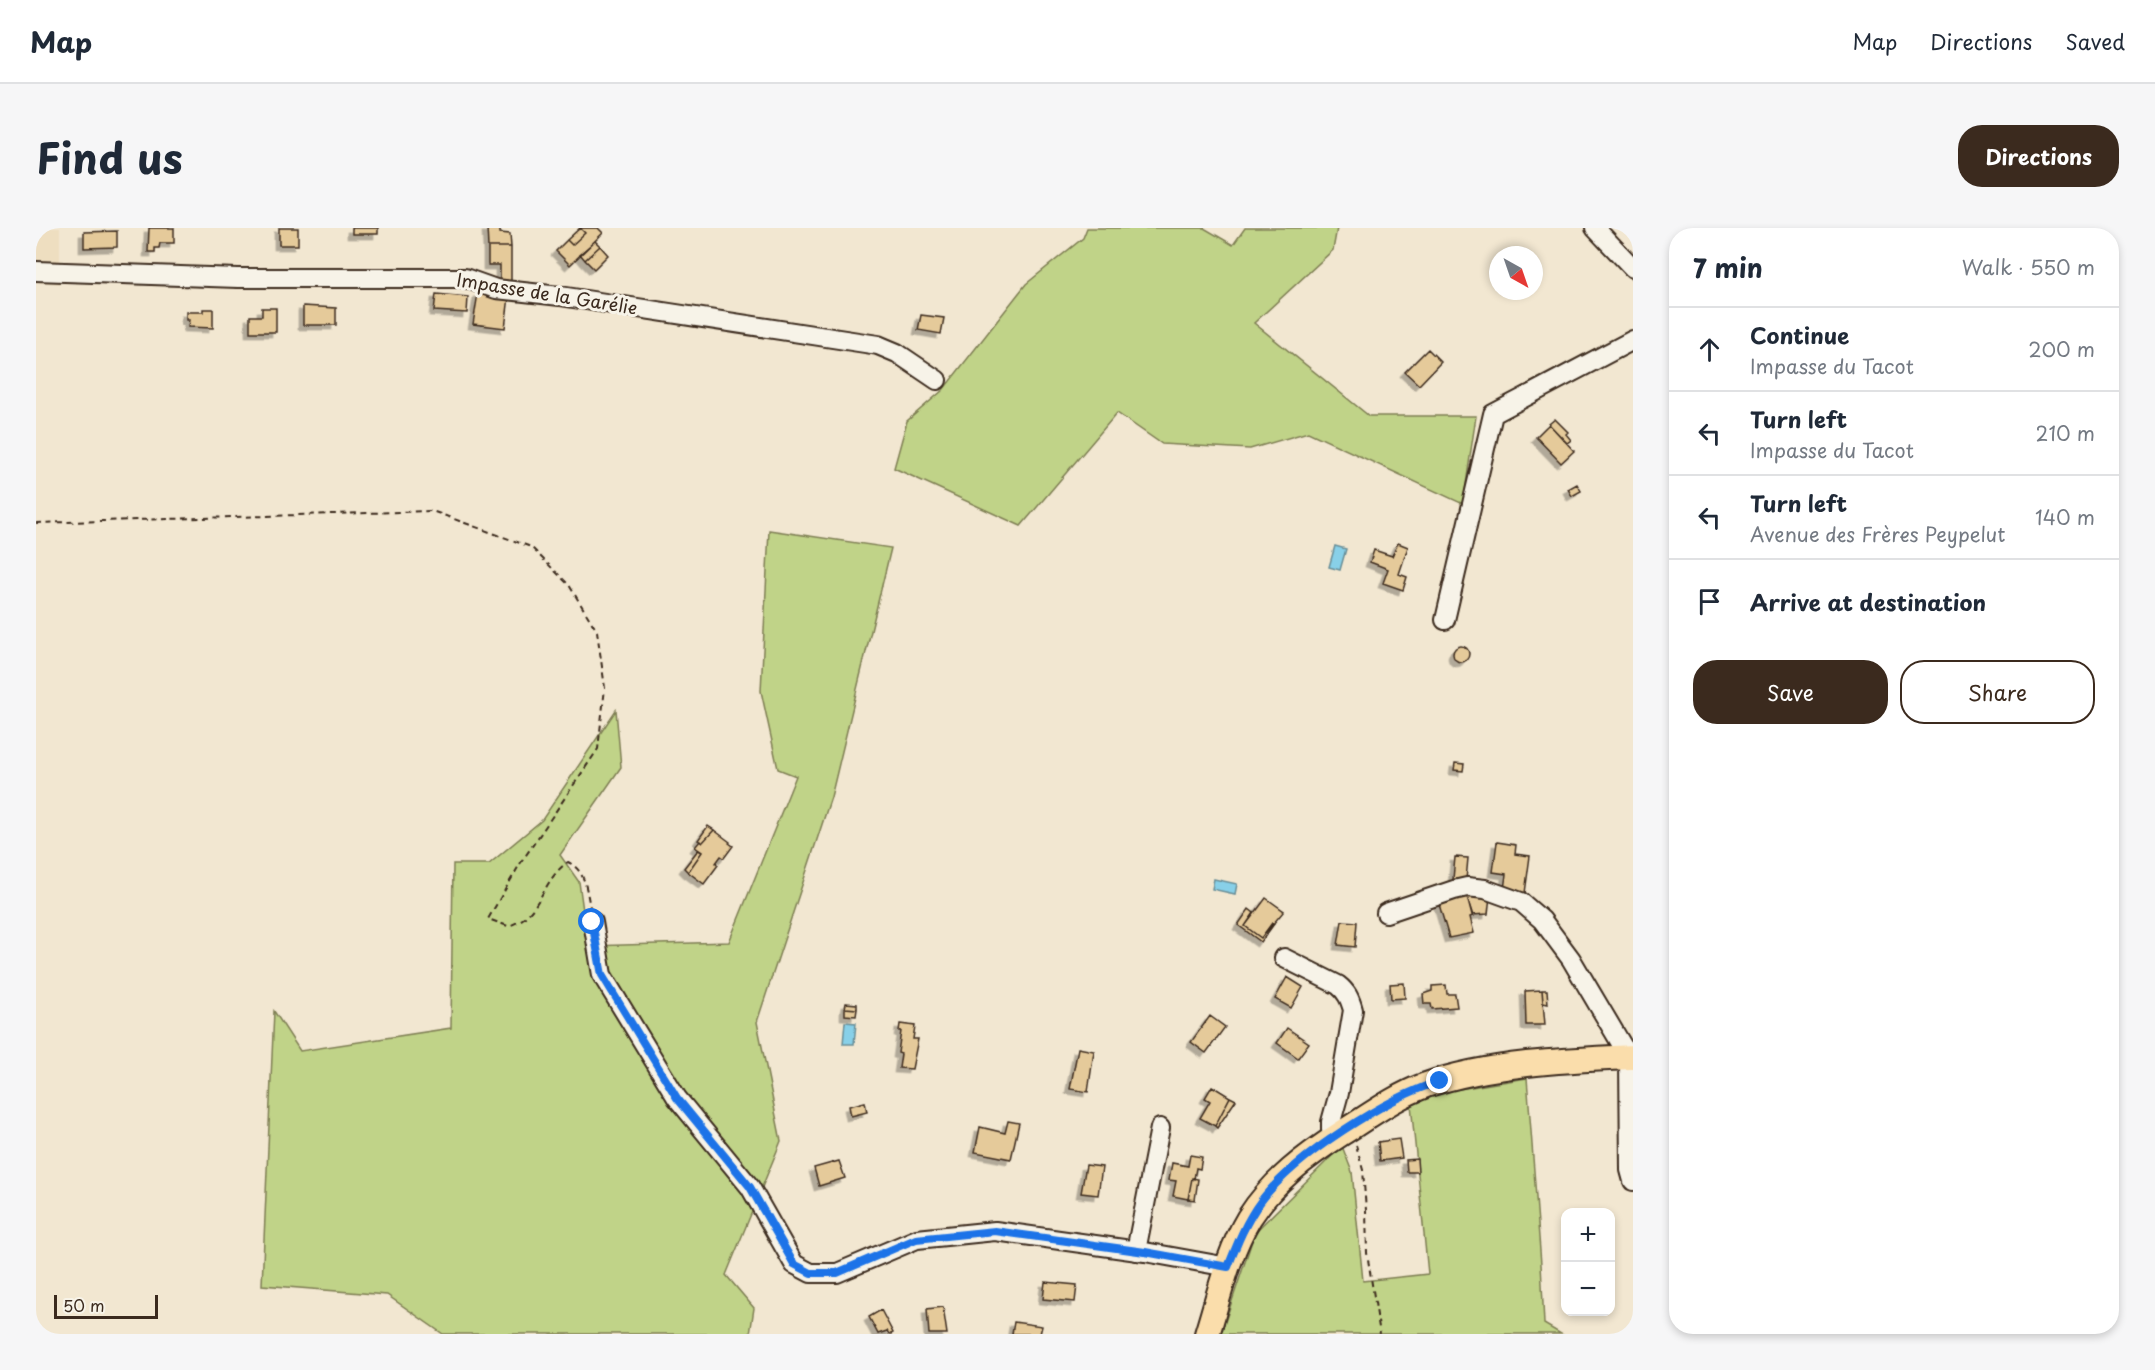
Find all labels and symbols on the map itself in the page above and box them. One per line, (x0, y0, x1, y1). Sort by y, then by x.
north arrow (1489, 246, 1543, 300)
street label: Impasse de la Garélie (455, 265, 639, 321)
route start (578, 908, 604, 934)
route end (1426, 1067, 1452, 1093)
scale bar (54, 1292, 158, 1320)

